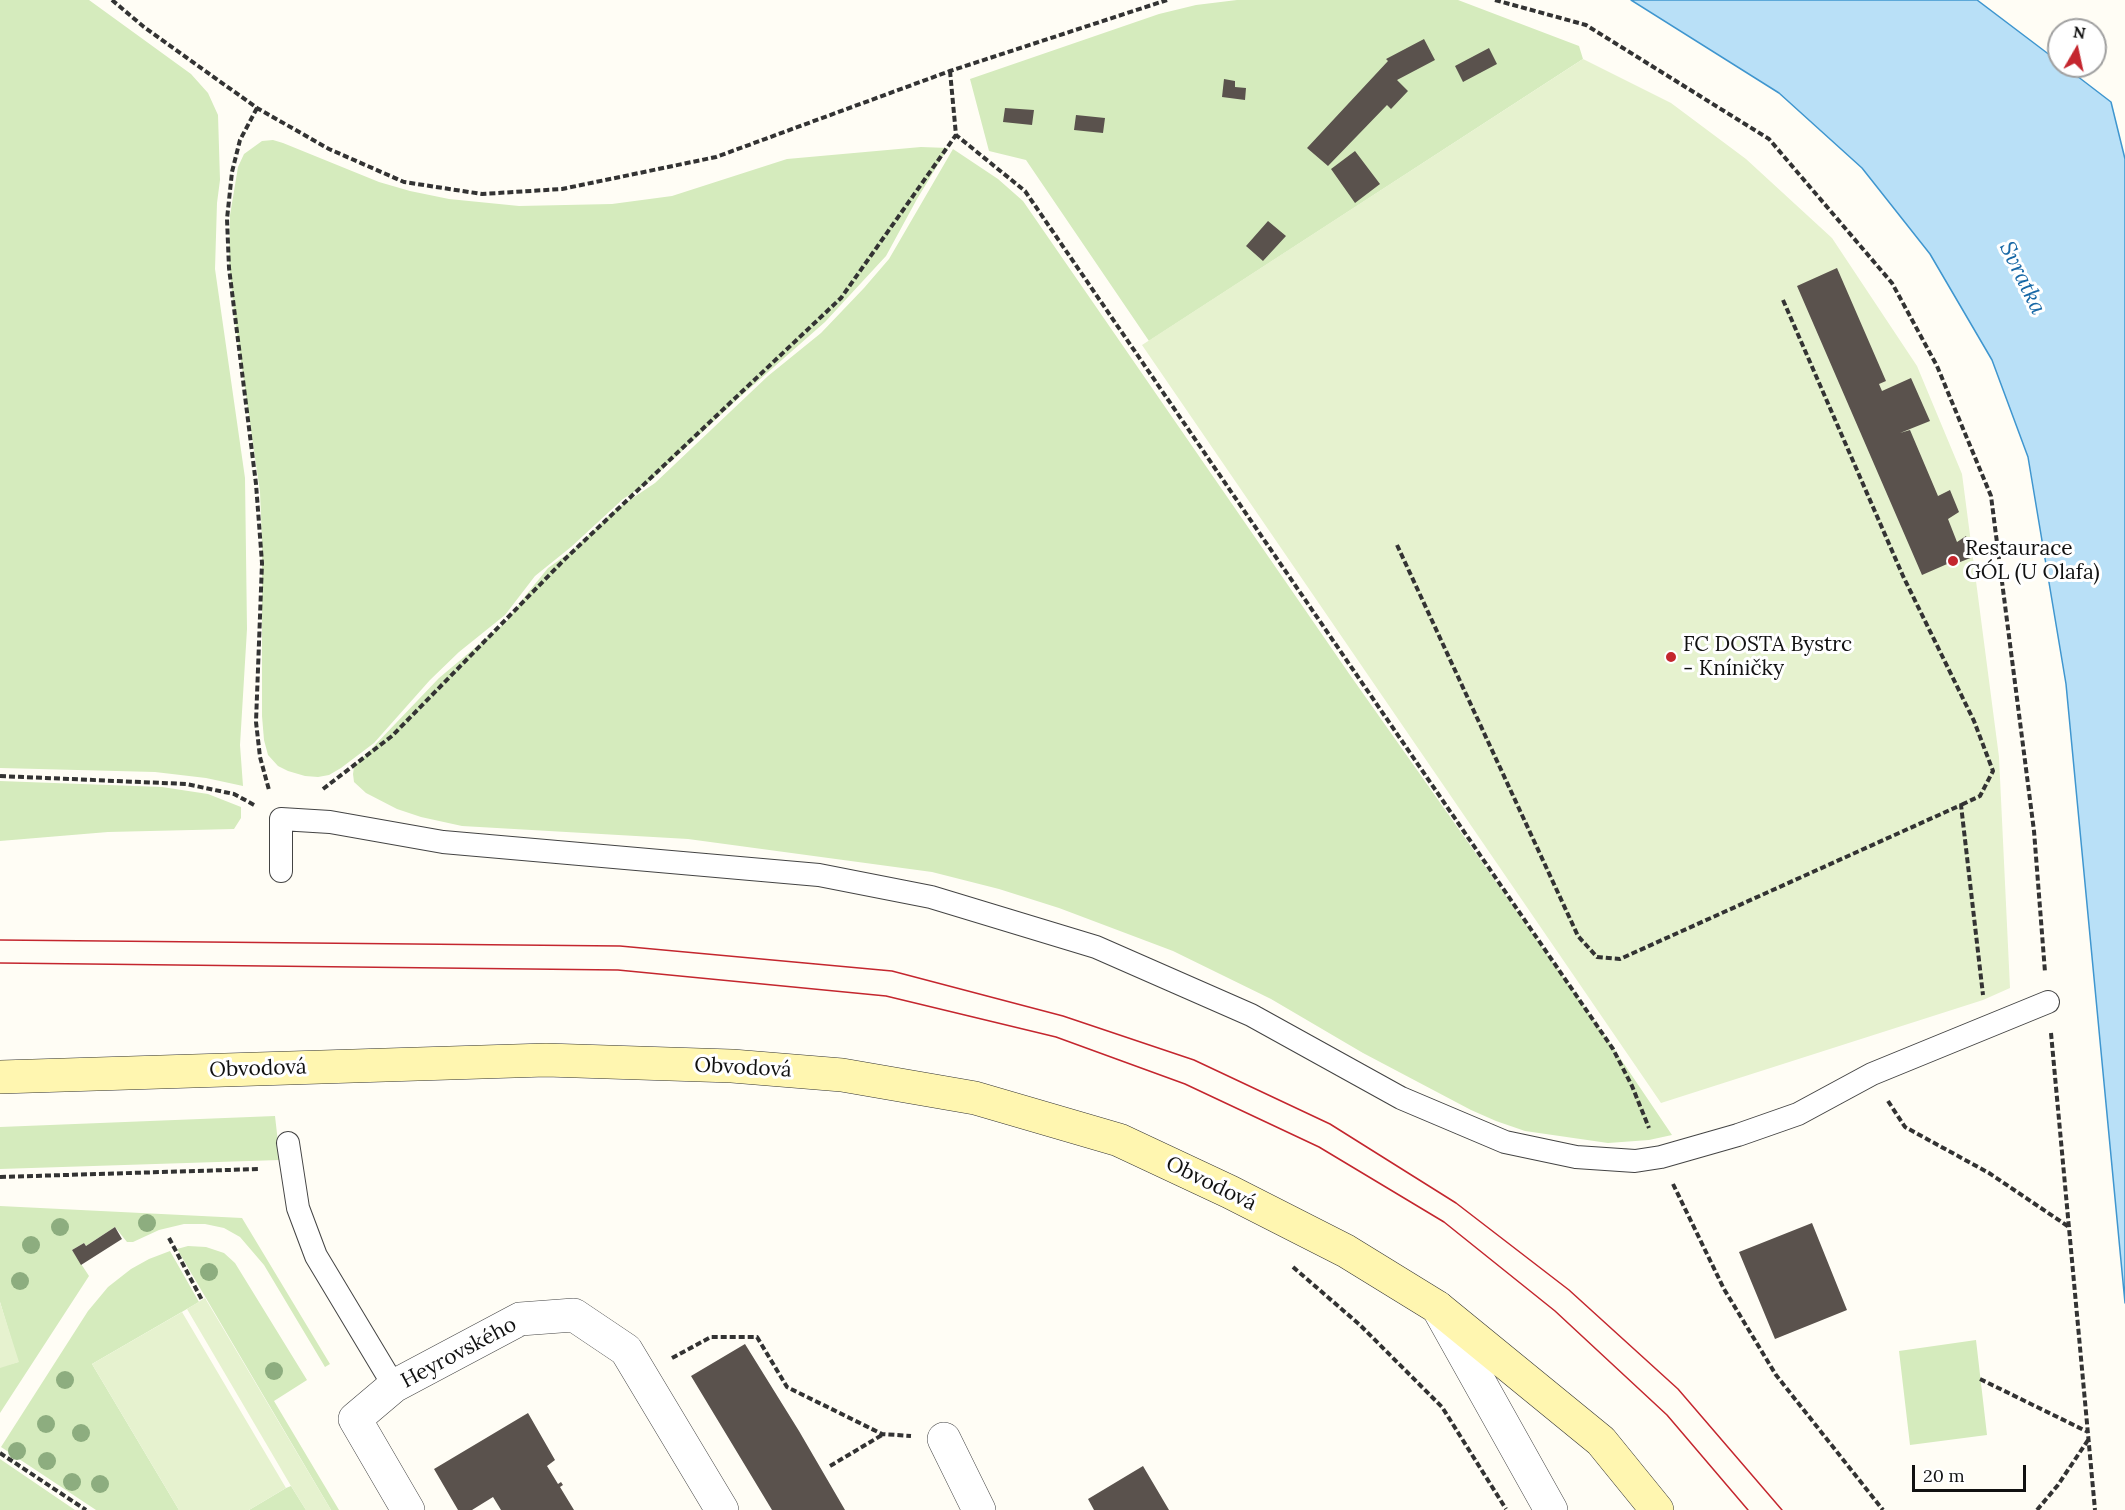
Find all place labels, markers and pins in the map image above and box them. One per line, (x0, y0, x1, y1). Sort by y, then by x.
place label: Restaurace GÓL (U Olafa) (1965, 536, 2100, 586)
marker: Restaurace GÓL (U Olafa) (1946, 554, 1960, 568)
place label: FC DOSTA Bystrc - Kníničky (1683, 632, 1852, 682)
marker: FC DOSTA Bystrc - Kníničky (1664, 650, 1678, 664)

